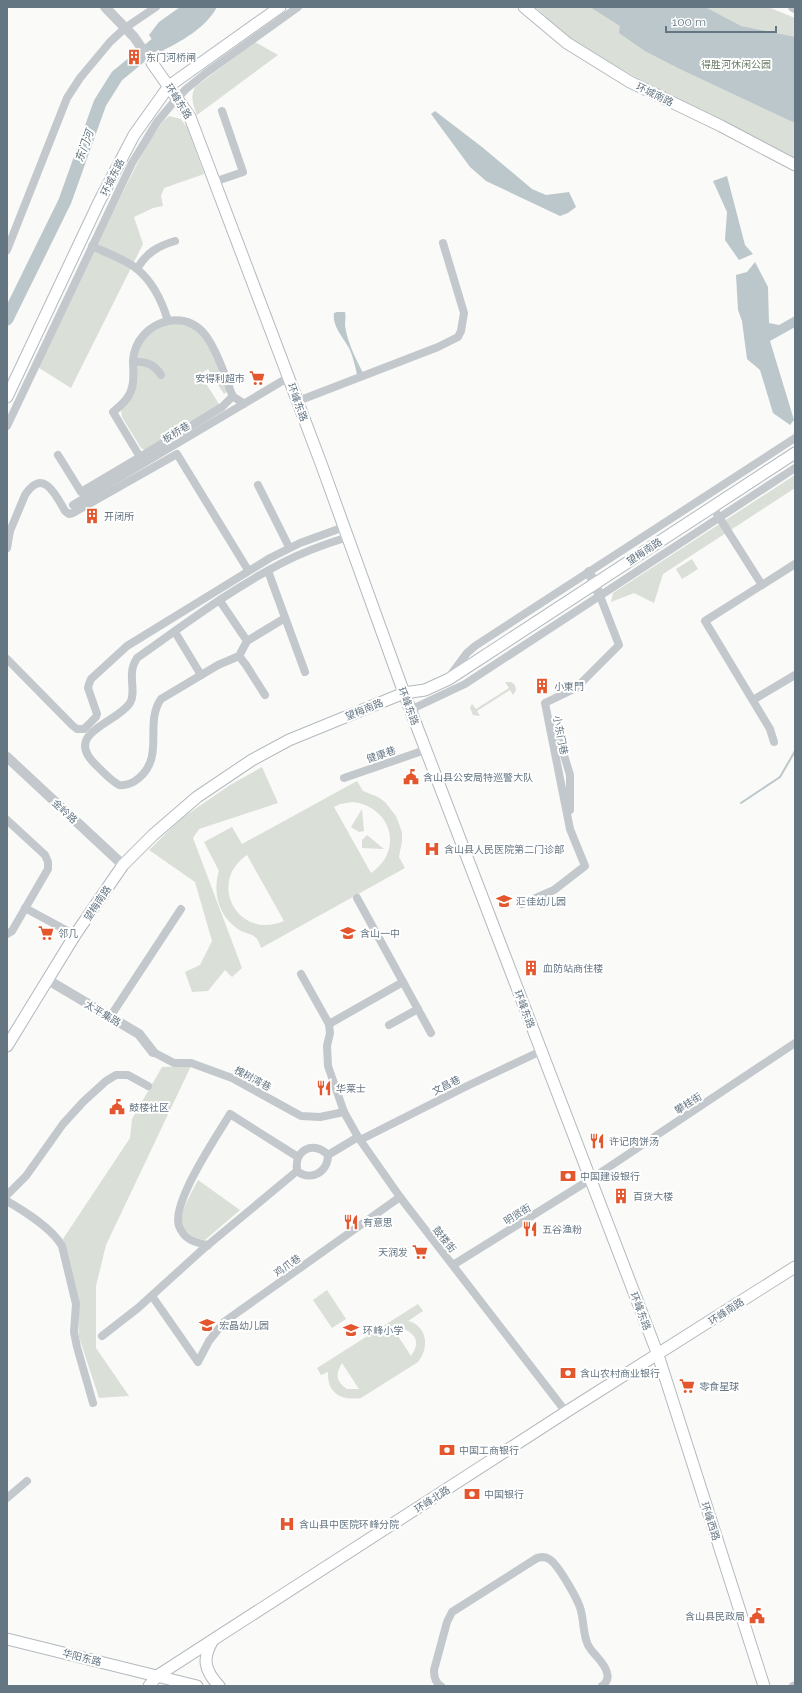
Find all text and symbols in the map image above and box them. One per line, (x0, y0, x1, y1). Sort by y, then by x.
scale bar (666, 8, 776, 34)
text: 100 m (672, 15, 706, 29)
building icon: 东门河桥闸 (125, 48, 143, 66)
place label: 东门河桥闸 (146, 52, 196, 63)
park label: 得胜河休闲公园 (701, 59, 771, 70)
street label: 环峰东路 (163, 81, 194, 121)
street label: 环城南路 (634, 81, 675, 108)
water label: 东门河 (73, 127, 97, 164)
street label: 环城东路 (98, 157, 126, 198)
supermarket icon: 安得利超市 (248, 369, 266, 387)
place label: 安得利超市 (195, 373, 245, 384)
street label: 环峰东路 (286, 381, 310, 423)
street label: 板桥巷 (161, 420, 192, 445)
building icon: 开闭所 (83, 507, 101, 525)
place label: 开闭所 (104, 511, 134, 522)
street label: 望梅南路 (625, 536, 664, 567)
building icon: 小東門 (533, 677, 551, 695)
place label: 小東門 (554, 681, 584, 692)
street label: 环峰东路 (396, 686, 421, 727)
street label: 望梅南路 (344, 697, 385, 722)
street label: 小东门巷 (551, 714, 570, 756)
street label: 健康巷 (365, 744, 397, 765)
public building icon: 含山县公安局特巡警大队 (402, 768, 420, 786)
place label: 含山县公安局特巡警大队 (423, 772, 533, 783)
street label: 金岭路 (50, 797, 79, 826)
hospital icon: 含山县人民医院第二门诊部 (423, 840, 441, 858)
place label: 含山县人民医院第二门诊部 (444, 844, 564, 855)
street label: 望梅南路 (82, 884, 113, 923)
school or university icon: 汇佳幼儿园 (495, 892, 513, 910)
place label: 汇佳幼儿园 (516, 896, 566, 907)
supermarket icon: 邻几 (37, 924, 55, 942)
school or university icon: 含山一中 (339, 924, 357, 942)
place label: 邻几 (58, 928, 78, 939)
place label: 含山一中 (360, 928, 400, 939)
building icon: 血防站商住楼 (522, 959, 540, 977)
place label: 血防站商住楼 (543, 963, 603, 974)
street label: 环峰东路 (512, 989, 537, 1030)
street label: 太平集路 (83, 998, 123, 1028)
street label: 槐树湾巷 (233, 1064, 273, 1093)
street label: 文昌巷 (430, 1074, 462, 1097)
restaurant icon: 华莱士 (315, 1079, 333, 1097)
place label: 华莱士 (336, 1083, 366, 1094)
street label: 攀桂街 (673, 1091, 704, 1116)
public building icon: 鼓楼社区 (108, 1098, 126, 1116)
place label: 鼓楼社区 (129, 1102, 169, 1113)
restaurant icon: 许记肉饼汤 (588, 1132, 606, 1150)
place label: 许记肉饼汤 (609, 1136, 659, 1147)
bank icon: 中国建设银行 (559, 1167, 577, 1185)
place label: 中国建设银行 (580, 1171, 640, 1182)
building icon: 百货大楼 (612, 1187, 630, 1205)
place label: 百货大楼 (633, 1191, 673, 1202)
street label: 明贤街 (502, 1202, 533, 1227)
restaurant icon: 有意思 (342, 1213, 360, 1231)
place label: 有意思 (363, 1217, 393, 1228)
restaurant icon: 五谷渔粉 (521, 1220, 539, 1238)
street label: 鼓楼街 (431, 1224, 458, 1255)
place label: 五谷渔粉 (542, 1224, 582, 1235)
supermarket icon: 天润发 (411, 1243, 429, 1261)
place label: 天润发 (378, 1247, 408, 1258)
street label: 鸡爪巷 (272, 1252, 303, 1279)
street label: 环峰东路 (628, 1291, 653, 1332)
street label: 环峰南路 (707, 1296, 746, 1327)
school or university icon: 宏晶幼儿园 (198, 1316, 216, 1334)
place label: 宏晶幼儿园 (219, 1320, 269, 1331)
school or university icon: 环峰小学 (342, 1321, 360, 1339)
place label: 环峰小学 (363, 1325, 403, 1336)
bank icon: 含山农村商业银行 (559, 1364, 577, 1382)
place label: 含山农村商业银行 (580, 1368, 660, 1379)
supermarket icon: 零食星球 (678, 1377, 696, 1395)
place label: 零食星球 (699, 1381, 739, 1392)
bank icon: 中国工商银行 (438, 1441, 456, 1459)
place label: 中国工商银行 (459, 1445, 519, 1456)
street label: 环峰北路 (413, 1484, 452, 1515)
bank icon: 中国银行 (463, 1485, 481, 1503)
place label: 中国银行 (484, 1489, 524, 1500)
street label: 环峰西路 (699, 1500, 722, 1542)
hospital icon: 含山县中医院环峰分院 (278, 1515, 296, 1533)
place label: 含山县中医院环峰分院 (299, 1519, 399, 1530)
public building icon: 含山县民政局 (748, 1607, 766, 1625)
place label: 含山县民政局 (685, 1611, 745, 1622)
street label: 华阳东路 (61, 1647, 103, 1668)

